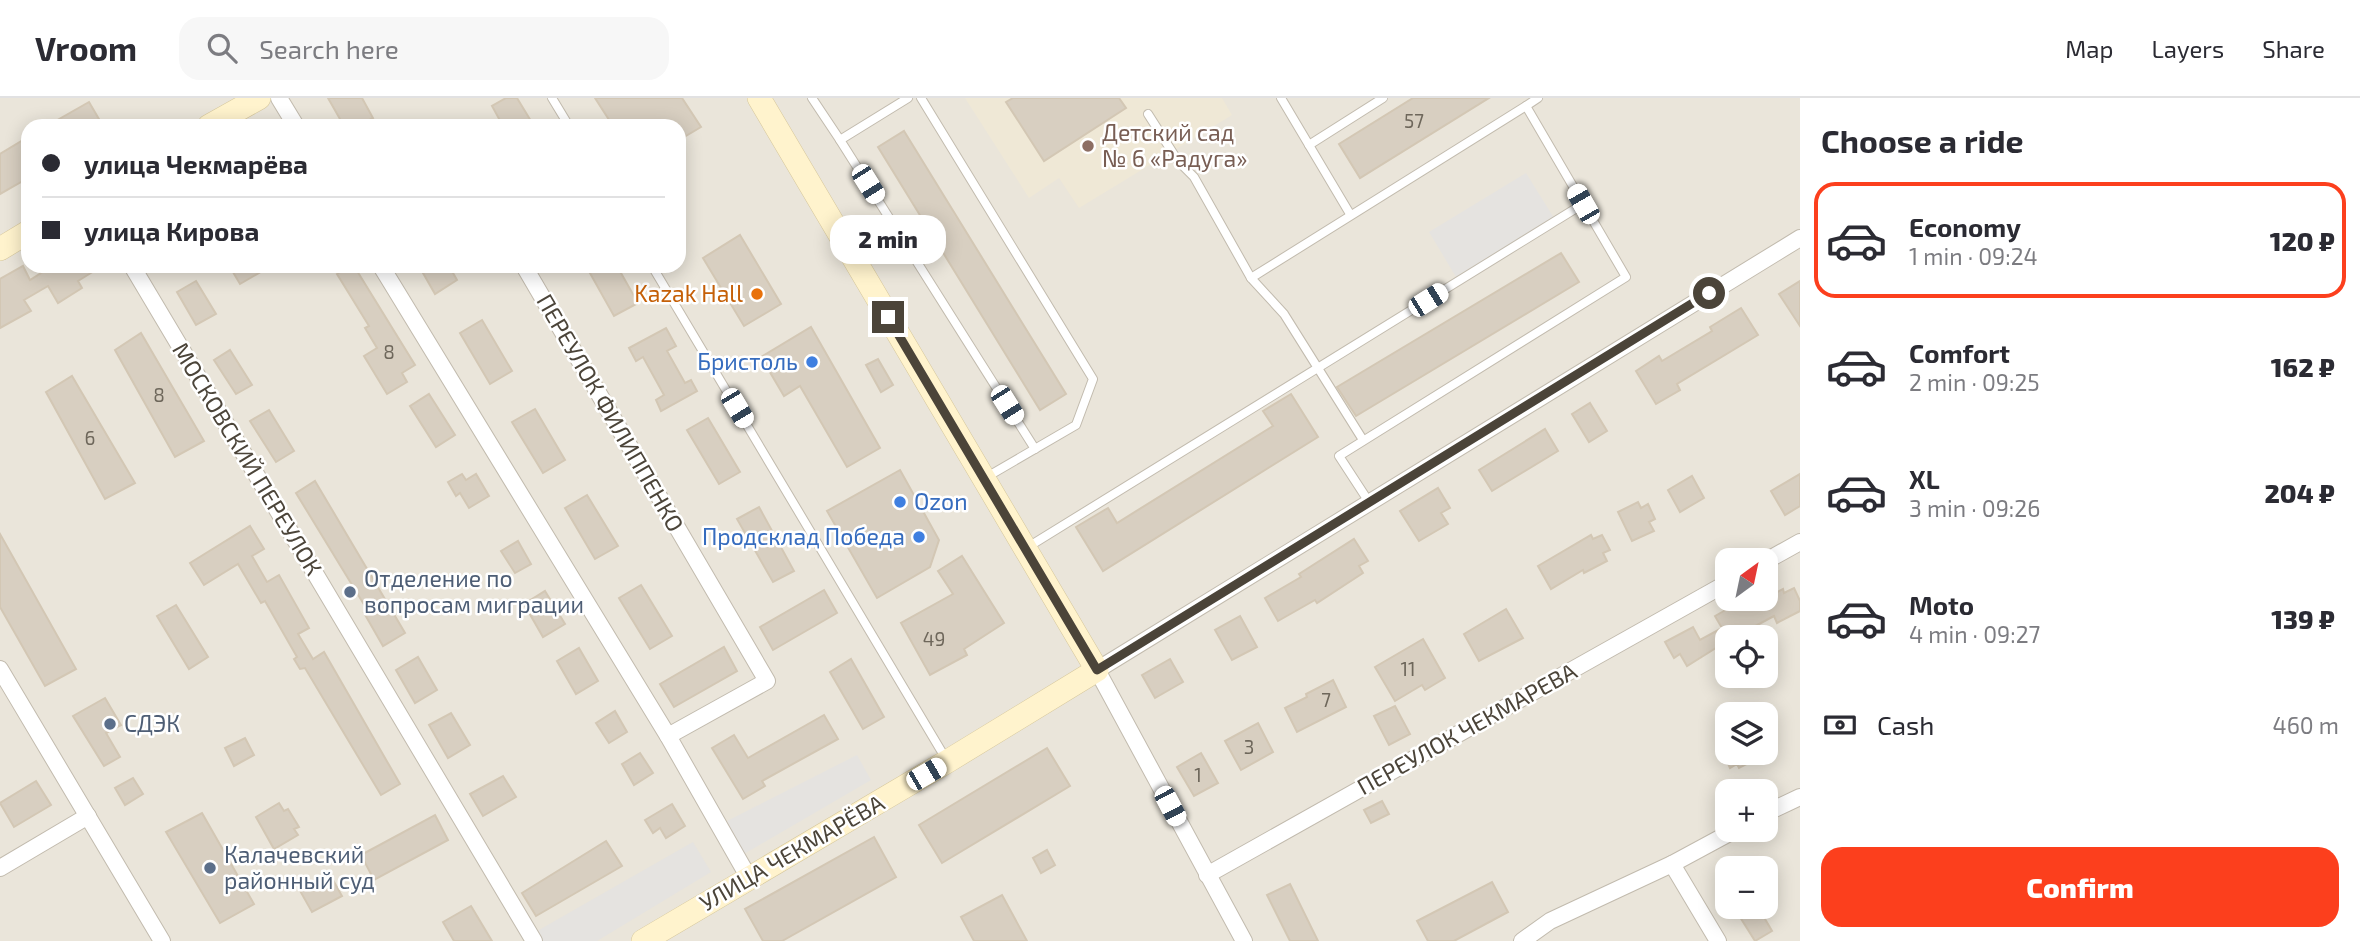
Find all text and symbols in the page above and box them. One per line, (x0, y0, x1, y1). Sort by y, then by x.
search box (179, 17, 669, 80)
text: Vroom (35, 28, 137, 68)
icon: search (203, 29, 241, 67)
text: Search here (259, 33, 399, 64)
text: Map (2065, 34, 2113, 63)
text: Layers (2151, 34, 2224, 63)
text: Share (2262, 34, 2325, 63)
house number: 57 (1404, 109, 1424, 132)
place label: Детский сад № 6 «Радуга» (1102, 118, 1247, 173)
text: Choose a ride (1821, 121, 2024, 159)
marker: Детский сад № 6 «Радуга» (1080, 138, 1096, 154)
text: улица Чекмарёва (84, 148, 308, 179)
car (848, 161, 889, 207)
car (1564, 181, 1603, 227)
icon: car (1825, 209, 1888, 272)
text: Economy (1909, 211, 2021, 242)
text: улица Кирова (84, 215, 259, 246)
callout: 2 min (830, 216, 946, 264)
text: 2 min (858, 225, 918, 253)
text: 120 ₽ (2270, 225, 2335, 256)
text: 1 min · 09:24 (1909, 242, 2038, 270)
route start (1693, 277, 1725, 309)
place label: Kazak Hall (634, 279, 743, 307)
car (1405, 280, 1452, 320)
marker: Kazak Hall (749, 286, 765, 302)
street label: ПЕРЕУЛОК ФИЛИППЕНКО (531, 289, 690, 536)
route end (872, 301, 904, 333)
icon: car (1825, 335, 1888, 398)
street label: МОСКОВСКИЙ ПЕРЕУЛОК (167, 337, 329, 580)
text: Comfort (1909, 337, 2010, 368)
house number: 8 (383, 340, 395, 363)
place label: Бристоль (697, 347, 798, 375)
text: 162 ₽ (2271, 351, 2335, 382)
marker: Бристоль (804, 354, 820, 370)
text: 2 min · 09:25 (1909, 368, 2040, 396)
car (987, 382, 1028, 428)
house number: 8 (153, 383, 165, 406)
car (718, 385, 757, 431)
house number: 6 (85, 426, 95, 449)
icon: car (1825, 461, 1888, 524)
text: XL (1909, 463, 1940, 494)
text: 204 ₽ (2265, 477, 2335, 508)
place label: Ozon (914, 487, 968, 515)
marker: Ozon (892, 494, 908, 510)
text: 3 min · 09:26 (1909, 494, 2040, 522)
place label: Продсклад Победа (702, 522, 905, 550)
marker: Продсклад Победа (911, 529, 927, 545)
north arrow (1715, 548, 1778, 611)
map controls (1715, 548, 1778, 919)
place label: Отделение по вопросам миграции (364, 564, 584, 618)
marker: Отделение по вопросам миграции (342, 584, 358, 600)
icon: car (1825, 587, 1888, 650)
text: Moto (1909, 589, 1974, 620)
text: 139 ₽ (2271, 603, 2335, 634)
text: 4 min · 09:27 (1909, 620, 2040, 648)
button: locate (1715, 625, 1778, 688)
house number: 49 (923, 627, 945, 650)
street label: ПЕРЕУЛОК ЧЕКМАРЕВА (1352, 656, 1582, 800)
house number: 11 (1400, 657, 1416, 680)
house number: 7 (1321, 688, 1331, 711)
button: layers (1715, 702, 1778, 765)
icon: cash (1821, 706, 1859, 744)
place label: СДЭК (124, 709, 180, 737)
text: Cash (1877, 709, 1934, 740)
text: 460 m (2273, 711, 2339, 739)
marker: СДЭК (102, 716, 118, 732)
house number: 3 (1244, 735, 1254, 758)
car (903, 754, 950, 794)
house number: 1 (1194, 763, 1202, 786)
button: + (1715, 779, 1778, 842)
car (1151, 783, 1190, 829)
street label: УЛИЦА ЧЕКМАРЁВА (694, 787, 889, 916)
place label: Калачевский районный суд (224, 840, 375, 895)
button: Confirm (1821, 847, 2339, 927)
button: − (1715, 856, 1778, 919)
marker: Калачевский районный суд (202, 860, 218, 876)

